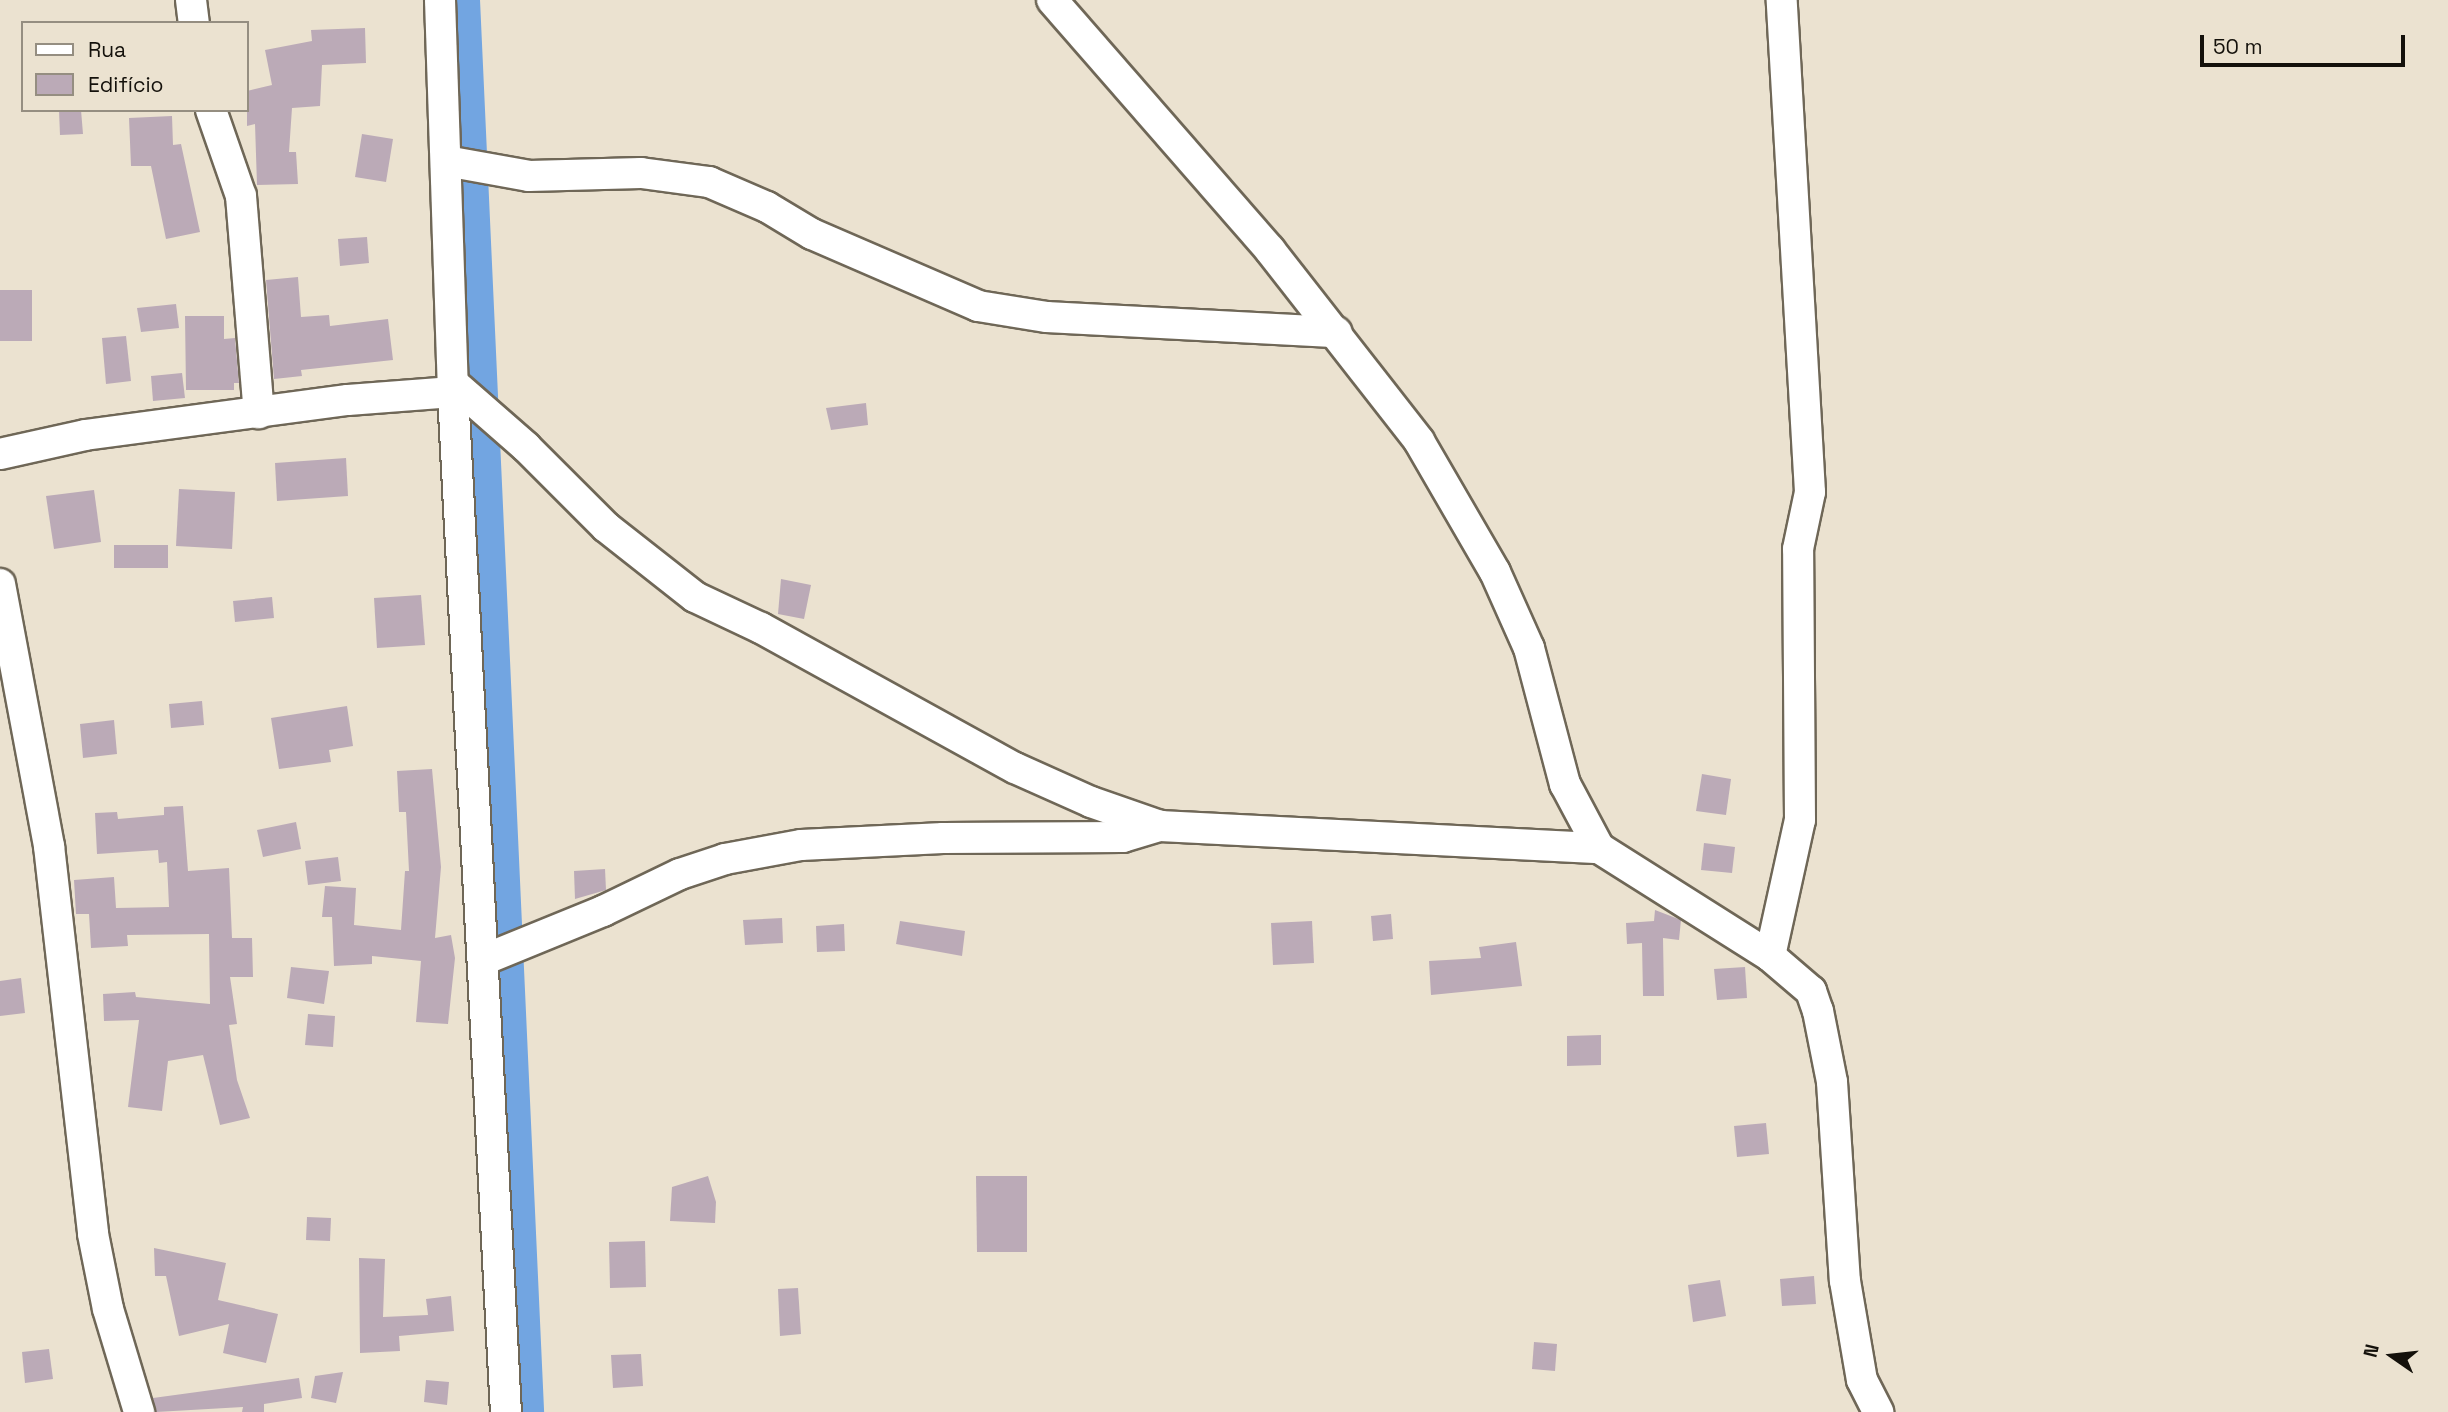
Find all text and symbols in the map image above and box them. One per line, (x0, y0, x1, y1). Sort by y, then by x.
legend (21, 21, 248, 112)
scale bar (2203, 21, 2408, 65)
text: 50 m (2213, 33, 2263, 60)
text: Rua (88, 36, 126, 63)
text: Edifício (88, 71, 164, 98)
north arrow (2357, 1321, 2427, 1391)
text: N (2357, 1342, 2385, 1360)

